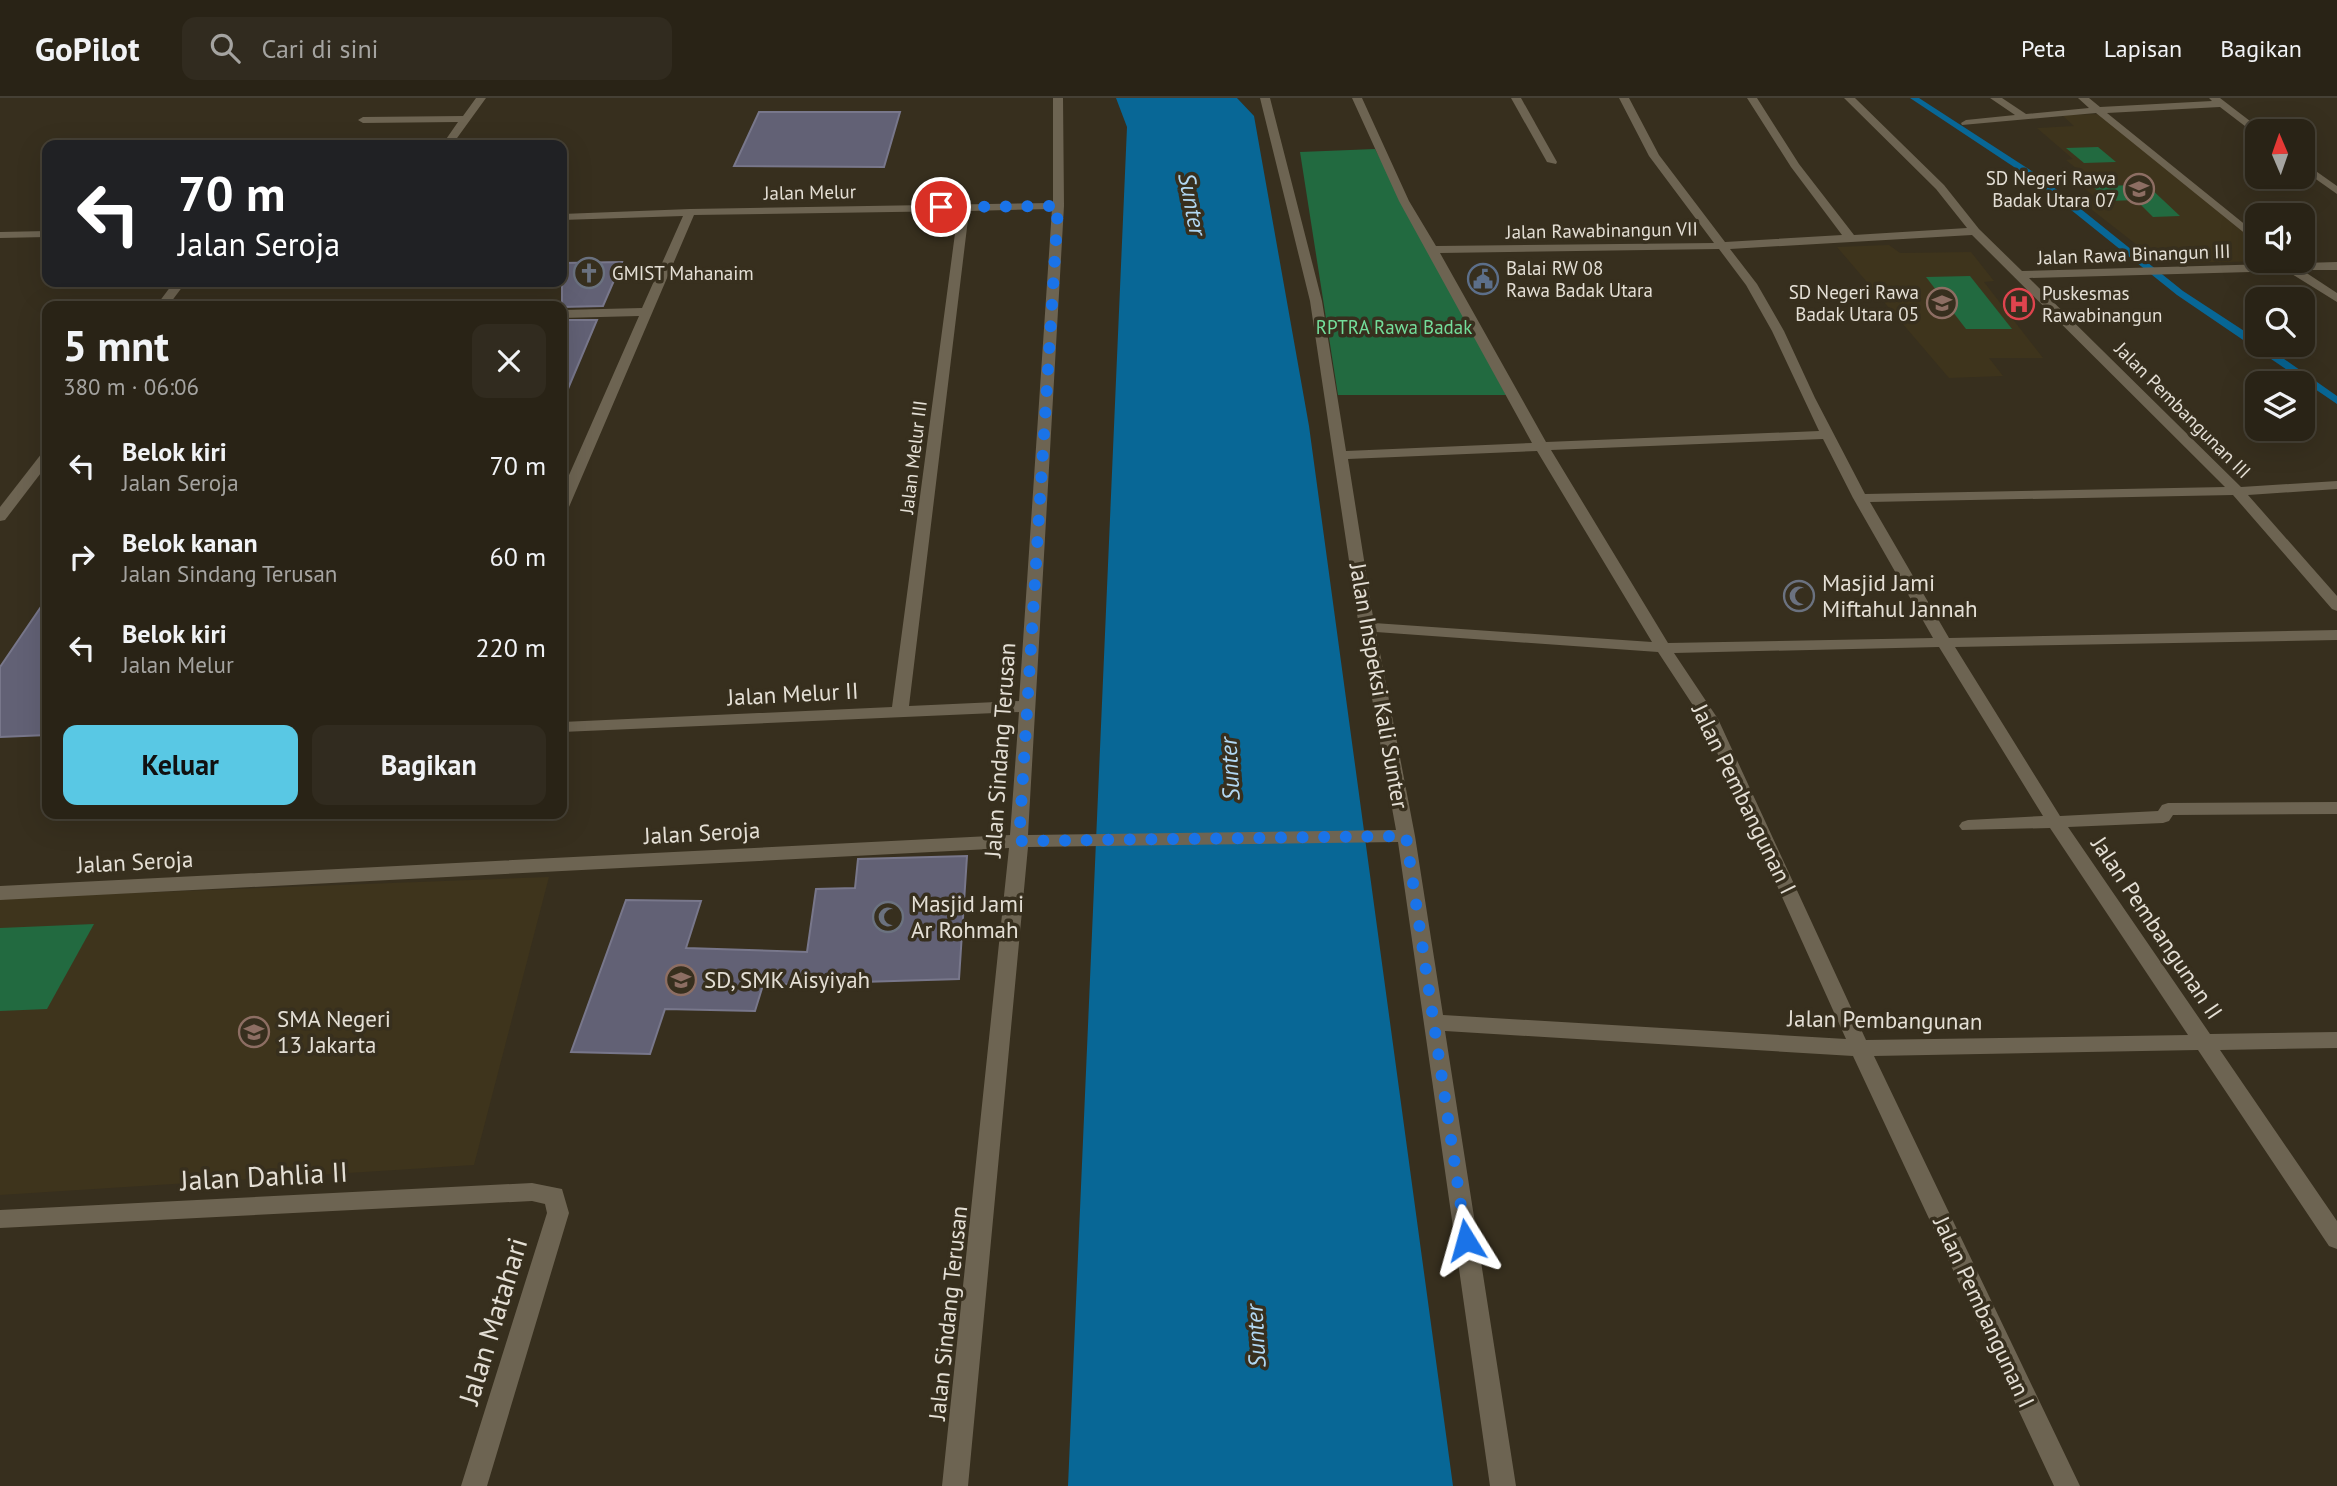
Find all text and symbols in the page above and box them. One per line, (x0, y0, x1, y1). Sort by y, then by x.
search box (182, 17, 672, 80)
text: GoPilot (35, 27, 140, 70)
icon: search (206, 29, 244, 67)
text: Cari di sini (262, 32, 379, 65)
text: Peta (2021, 33, 2066, 64)
text: Lapisan (2104, 33, 2182, 64)
text: Bagikan (2220, 33, 2302, 64)
north arrow (2245, 119, 2315, 189)
map controls (2245, 119, 2315, 441)
text: 70 m (178, 161, 285, 225)
place label: SD Negeri Rawa Badak Utara 07 (1986, 166, 2116, 212)
icon: left (63, 168, 154, 259)
water label: Sunter (1171, 170, 1214, 240)
school or university icon: SD Negeri Rawa Badak Utara 07 (2122, 172, 2156, 206)
pin (911, 177, 971, 237)
street label: Jalan Melur (763, 179, 857, 205)
icon: arrive (922, 188, 960, 226)
button: sound (2245, 203, 2315, 273)
street label: Jalan Rawabinangun VII (1505, 216, 1698, 244)
text: Jalan Seroja (178, 223, 340, 265)
street label: Jalan Rawa Binangun III (2036, 239, 2231, 269)
church icon: GMIST Mahanaim (572, 256, 606, 290)
place label: Balai RW 08 Rawa Badak Utara (1506, 256, 1653, 302)
place label: GMIST Mahanaim (612, 261, 754, 285)
public building icon: Balai RW 08 Rawa Badak Utara (1466, 262, 1500, 296)
place label: SD Negeri Rawa Badak Utara 05 (1789, 280, 1919, 326)
place label: Puskesmas Rawabinangun (2042, 281, 2162, 327)
school or university icon: SD Negeri Rawa Badak Utara 05 (1925, 286, 1959, 320)
hospital icon: Puskesmas Rawabinangun (2002, 287, 2036, 321)
button: search (2245, 287, 2315, 357)
park label: RPTRA Rawa Badak (1316, 315, 1472, 339)
text: 5 mnt (63, 318, 169, 373)
button: close (472, 324, 546, 398)
street label: Jalan Pembangunan III (2109, 336, 2256, 483)
button: layers (2245, 371, 2315, 441)
text: 380 m · 06:06 (63, 372, 199, 401)
street label: Jalan Melur III (894, 399, 932, 516)
text: Belok kiri (122, 435, 227, 468)
icon: left (63, 447, 101, 485)
text: 70 m (490, 449, 546, 482)
text: Jalan Seroja (122, 468, 239, 497)
text: Belok kanan (122, 526, 258, 559)
icon: right (63, 538, 101, 576)
text: 60 m (490, 540, 546, 573)
text: Jalan Sindang Terusan (122, 559, 337, 588)
street label: Jalan Inspeksi Kali Sunter (1343, 560, 1415, 811)
place label: Masjid Jami Miftahul Jannah (1822, 568, 1978, 623)
mosque icon: Masjid Jami Miftahul Jannah (1782, 579, 1816, 613)
text: Belok kiri (122, 617, 227, 650)
icon: left (63, 629, 101, 667)
text: 220 m (475, 631, 546, 664)
street label: Jalan Sindang Terusan (977, 641, 1021, 859)
text: Jalan Melur (122, 650, 234, 679)
street label: Jalan Melur II (726, 676, 859, 711)
street label: Jalan Pembangunan I (1685, 698, 1803, 899)
button: Keluar (63, 725, 298, 805)
button: Bagikan (312, 725, 546, 805)
water label: Sunter (1212, 734, 1247, 801)
street label: Jalan Seroja (642, 815, 761, 850)
street label: Jalan Pembangunan II (2085, 830, 2229, 1025)
street label: Jalan Seroja (75, 844, 194, 879)
place label: Masjid Jami Ar Rohmah (911, 889, 1024, 944)
mosque icon: Masjid Jami Ar Rohmah (871, 900, 905, 934)
school or university icon: SD, SMK Aisyiyah (664, 963, 698, 997)
place label: SD, SMK Aisyiyah (704, 965, 870, 994)
street label: Jalan Pembangunan (1786, 1003, 1983, 1036)
place label: SMA Negeri 13 Jakarta (277, 1004, 391, 1059)
school or university icon: SMA Negeri 13 Jakarta (237, 1015, 271, 1049)
street label: Jalan Dahlia II (178, 1153, 349, 1198)
position arrow (1429, 1203, 1503, 1277)
street label: Jalan Sindang Terusan (922, 1204, 973, 1423)
street label: Jalan Pembangunan I (1927, 1211, 2042, 1412)
street label: Jalan Matahari (449, 1233, 535, 1410)
water label: Sunter (1238, 1301, 1273, 1368)

